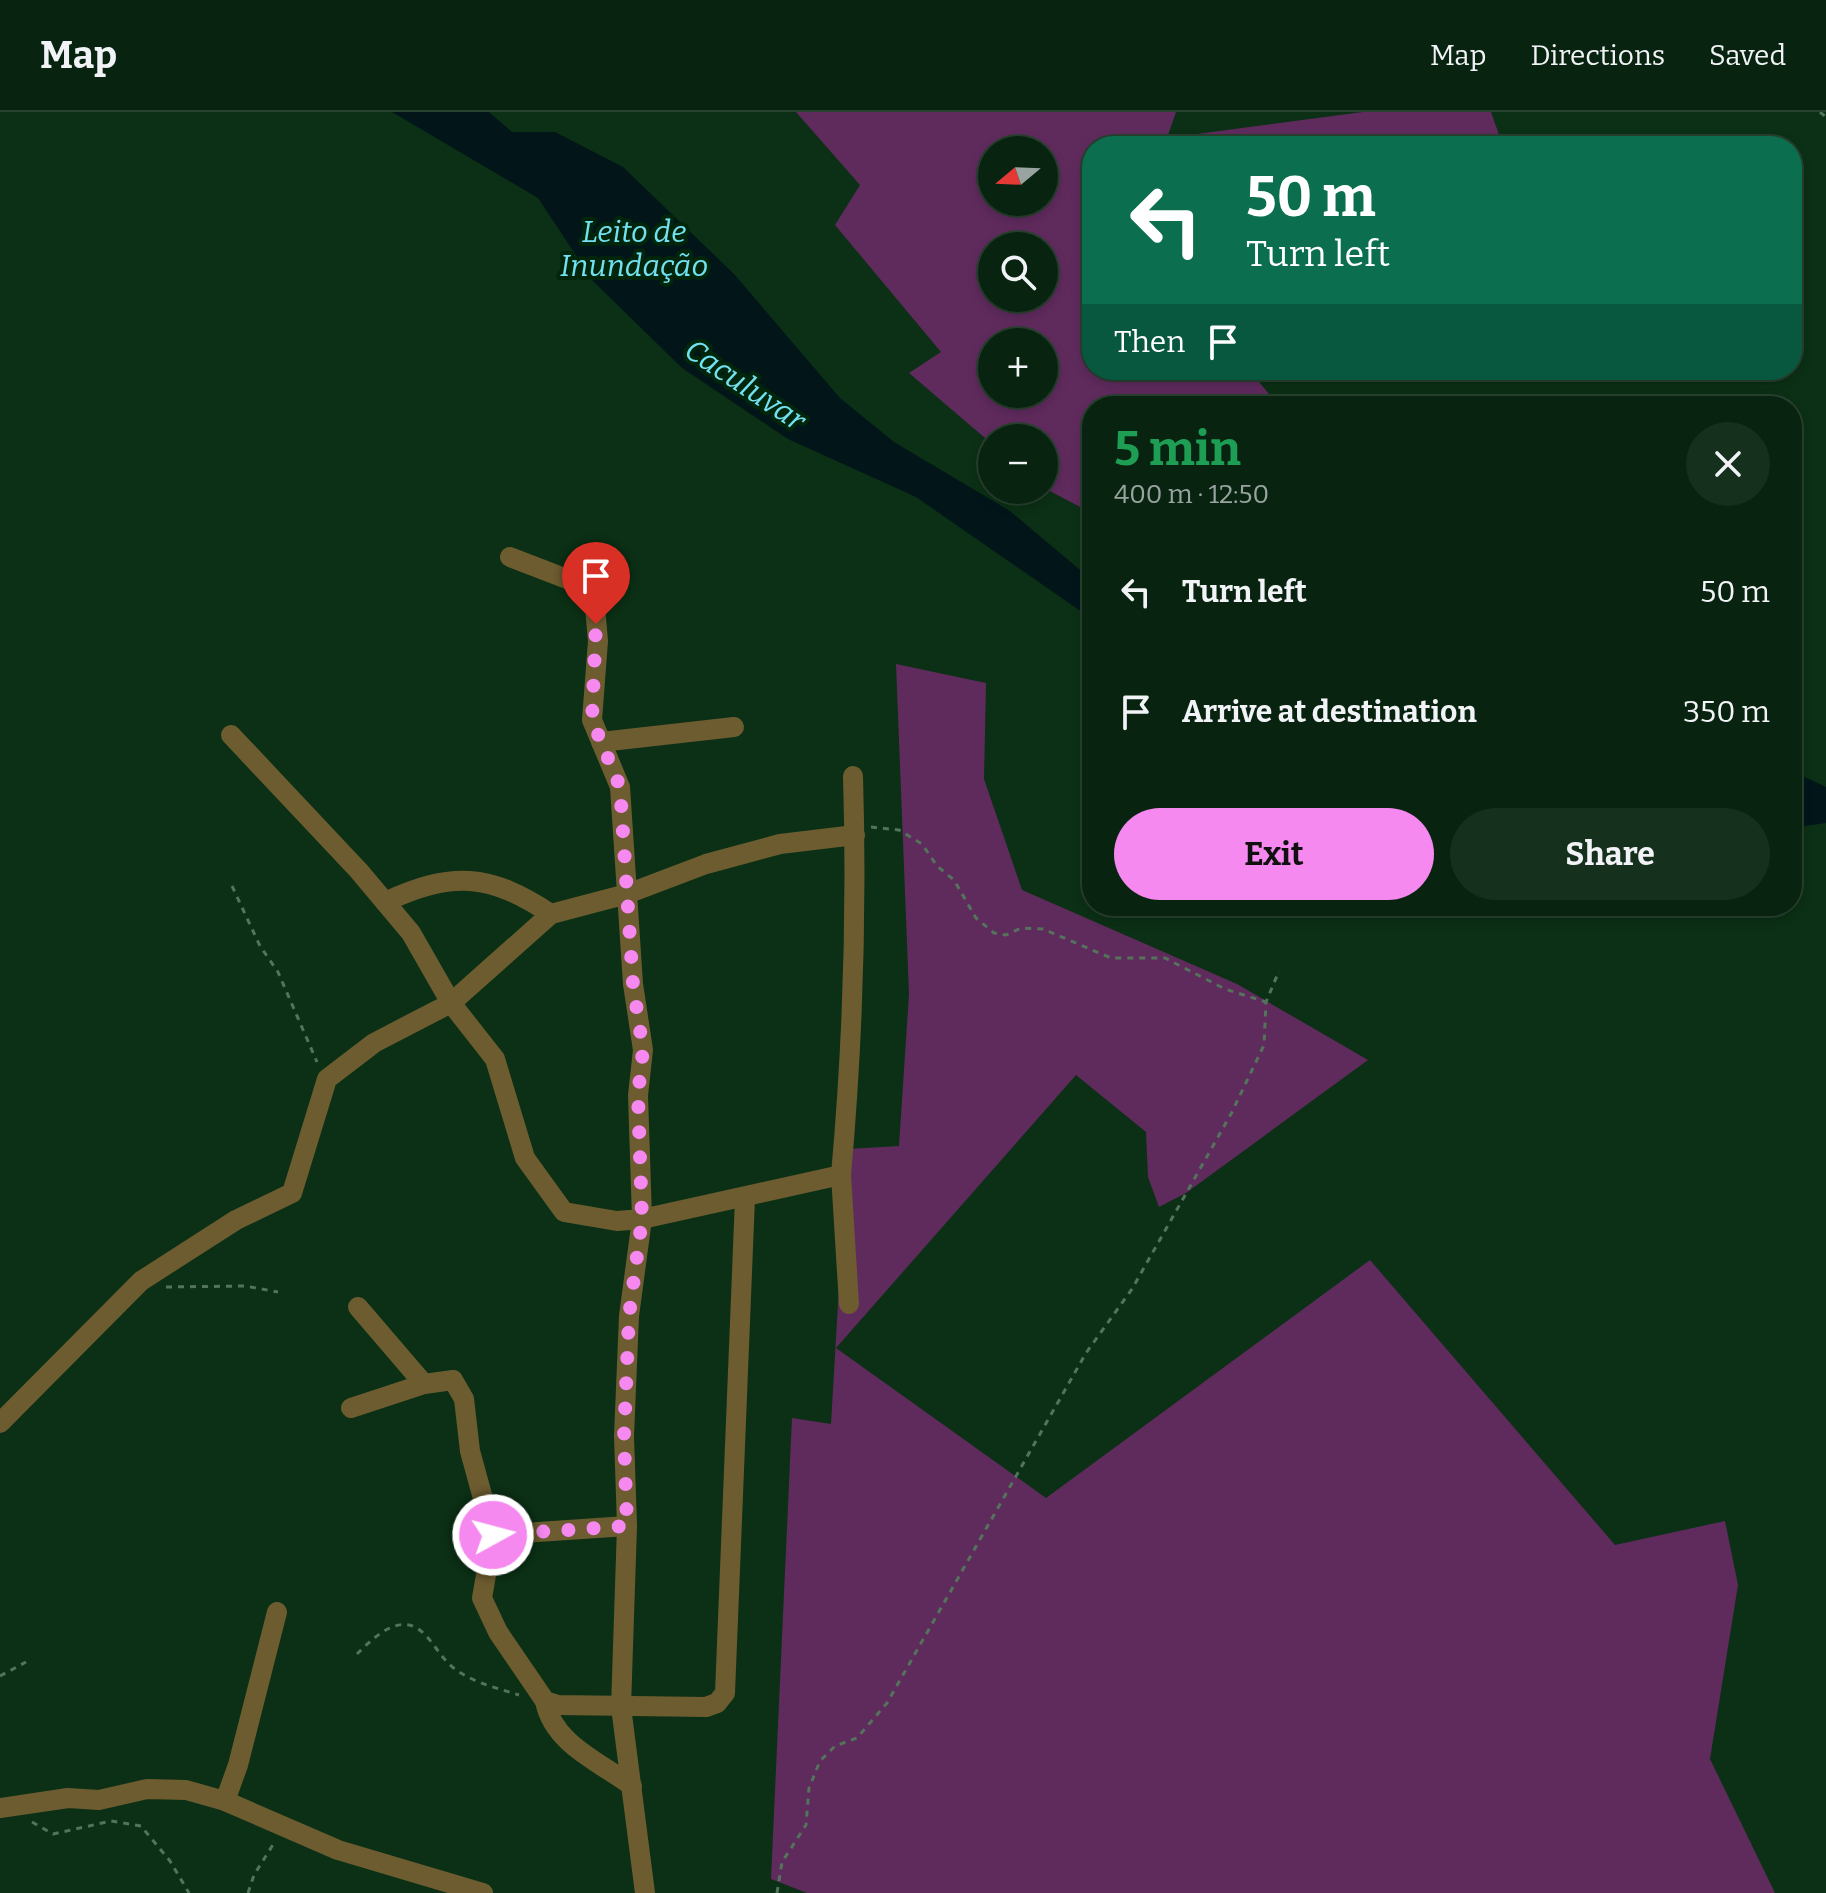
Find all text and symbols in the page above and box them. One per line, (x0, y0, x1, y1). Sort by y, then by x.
text: Map (40, 32, 117, 78)
text: Map (1430, 39, 1486, 72)
text: Directions (1530, 39, 1665, 72)
text: Saved (1709, 39, 1786, 72)
north arrow (978, 136, 1058, 216)
map controls (978, 136, 1058, 504)
text: 50 m (1246, 164, 1376, 231)
icon: left (1114, 168, 1218, 272)
water label: Leito de Inundação (560, 214, 708, 284)
button: search (978, 232, 1058, 312)
text: Turn left (1246, 232, 1390, 276)
icon: arrive (1201, 320, 1245, 364)
text: Then (1114, 324, 1185, 360)
button: + (978, 328, 1058, 408)
water label: Caculuvar (678, 332, 814, 439)
text: 5 min (1114, 420, 1241, 478)
button: close (1686, 422, 1770, 506)
button: − (978, 424, 1058, 504)
text: 400 m · 12:50 (1114, 479, 1269, 510)
pin (562, 542, 630, 624)
icon: arrive (574, 554, 618, 598)
icon: left (1114, 570, 1158, 614)
text: Turn left (1182, 574, 1307, 610)
text: 50 m (1700, 574, 1770, 610)
icon: arrive (1114, 690, 1158, 734)
text: Arrive at destination (1182, 694, 1477, 730)
text: 350 m (1683, 694, 1770, 730)
button: Exit (1114, 808, 1434, 900)
button: Share (1450, 808, 1770, 900)
position arrow (451, 1493, 535, 1577)

